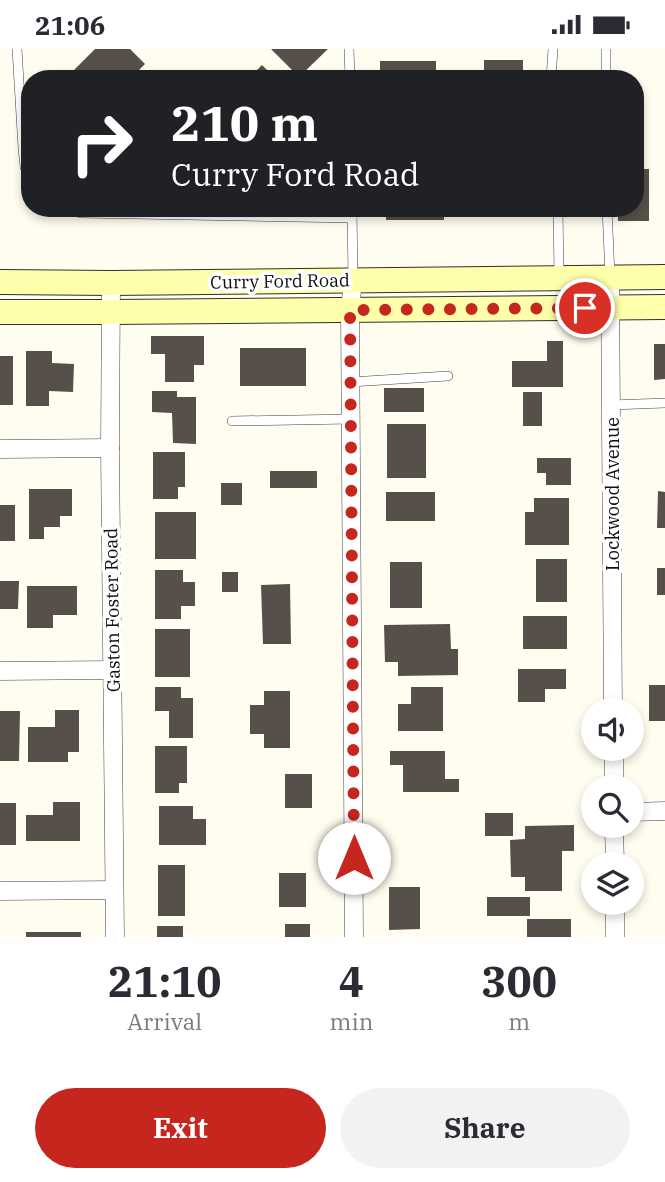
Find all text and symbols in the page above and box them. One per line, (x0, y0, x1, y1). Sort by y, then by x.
text: 21:06 (35, 8, 105, 42)
text: 210 m (171, 91, 318, 154)
icon: right (56, 98, 147, 189)
text: Curry Ford Road (171, 153, 420, 195)
street label: Curry Ford Road (210, 268, 350, 294)
pin (555, 278, 615, 338)
icon: arrive (566, 289, 604, 327)
street label: Lockwood Avenue (601, 417, 624, 571)
street label: Gaston Foster Road (99, 528, 125, 692)
map controls (581, 698, 644, 915)
button: sound (581, 698, 644, 761)
button: search (581, 775, 644, 838)
position arrow (317, 821, 391, 895)
button: layers (581, 852, 644, 915)
text: 21:10 (108, 954, 222, 1009)
text: 4 (339, 954, 364, 1009)
text: 300 (481, 954, 557, 1009)
text: Arrival (127, 1006, 202, 1036)
text: min (330, 1006, 373, 1036)
text: m (508, 1006, 530, 1036)
button: Exit (35, 1088, 326, 1168)
button: Share (340, 1088, 630, 1168)

